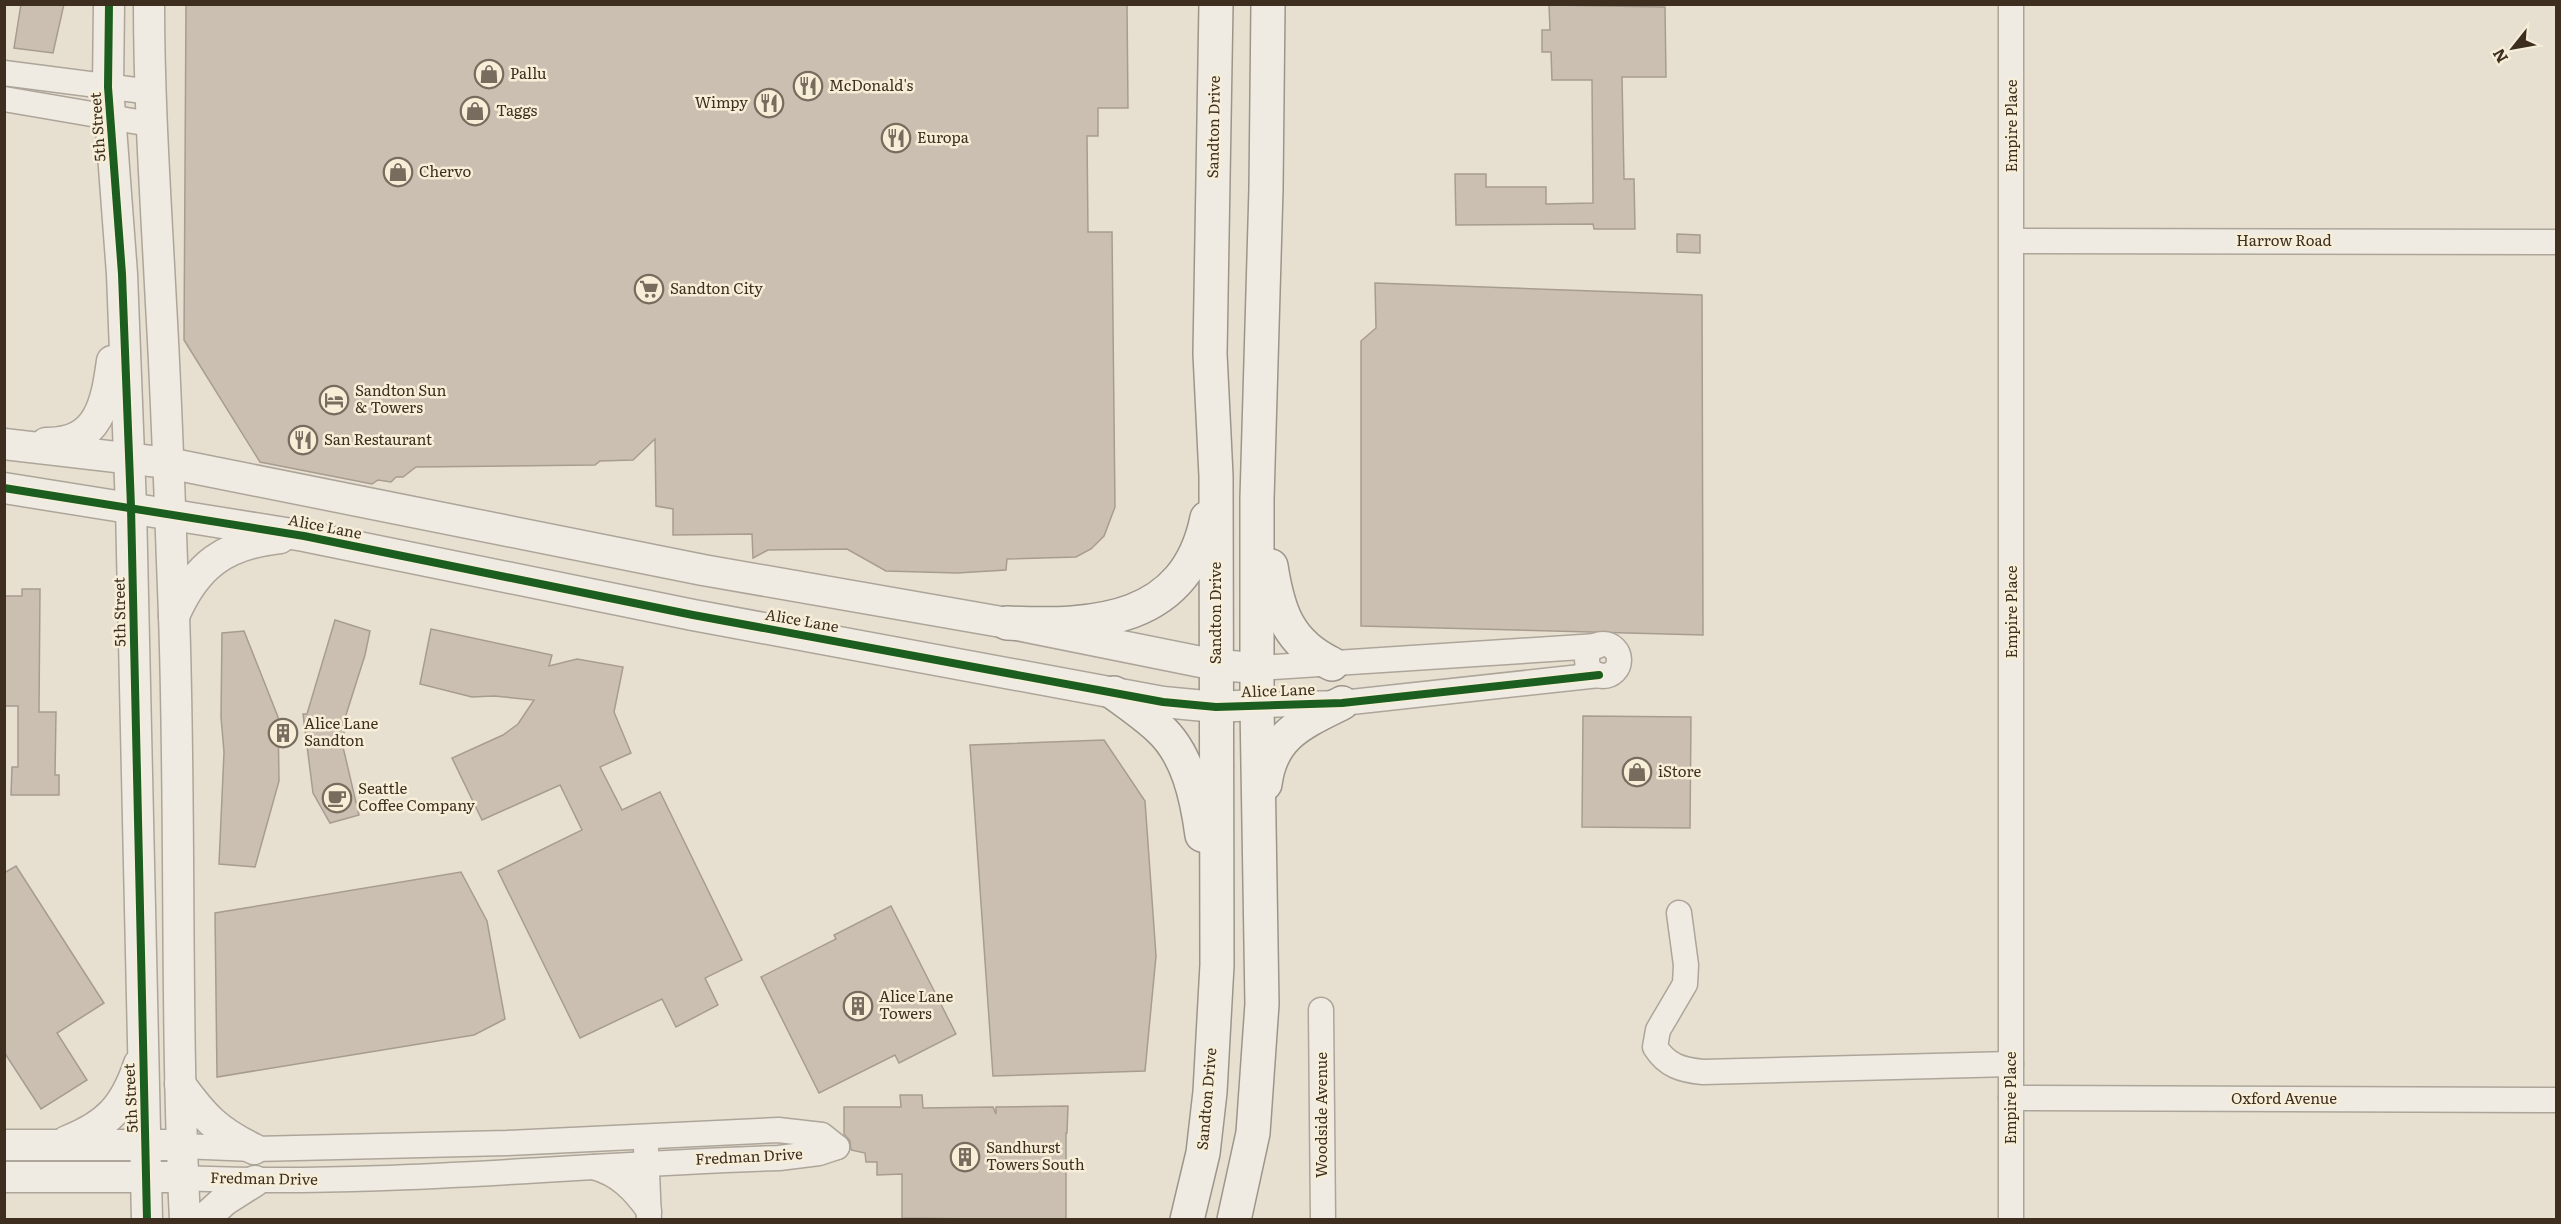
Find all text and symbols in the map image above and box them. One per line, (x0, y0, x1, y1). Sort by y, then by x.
north arrow (2483, 18, 2543, 78)
text: N (2486, 44, 2513, 68)
shop icon: Pallu (473, 58, 505, 90)
place label: Pallu (510, 61, 547, 84)
restaurant icon: McDonald's (792, 70, 824, 102)
place label: McDonald's (829, 73, 913, 96)
street label: Sandton Drive (1200, 75, 1225, 178)
street label: Empire Place (1999, 79, 2022, 173)
restaurant icon: Wimpy (753, 87, 785, 119)
place label: Wimpy (695, 90, 748, 113)
street label: 5th Street (83, 92, 110, 163)
shop icon: Taggs (459, 95, 491, 127)
place label: Taggs (496, 98, 538, 121)
restaurant icon: Europa (880, 122, 912, 154)
place label: Europa (917, 125, 970, 148)
shop icon: Chervo (382, 156, 414, 188)
place label: Chervo (419, 159, 471, 182)
street label: Harrow Road (2236, 228, 2332, 251)
supermarket icon: Sandton City (633, 273, 665, 305)
place label: Sandton City (670, 276, 763, 299)
place label: Sandton Sun & Towers (355, 378, 447, 418)
hotel icon: Sandton Sun & Towers (318, 384, 350, 416)
restaurant icon: San Restaurant (287, 424, 319, 456)
place label: San Restaurant (324, 427, 432, 450)
street label: Alice Lane (287, 507, 364, 544)
street label: Sandton Drive (1203, 561, 1226, 664)
street label: Empire Place (1999, 565, 2022, 659)
street label: 5th Street (106, 577, 131, 647)
street label: Alice Lane (764, 602, 841, 637)
street label: Alice Lane (1240, 677, 1316, 702)
place label: Alice Lane Sandton (304, 711, 379, 751)
building icon: Alice Lane Sandton (267, 717, 299, 749)
shop icon: iStore (1621, 756, 1653, 788)
place label: iStore (1658, 759, 1701, 782)
place label: Seattle Coffee Company (358, 776, 475, 816)
cafe icon: Seattle Coffee Company (321, 782, 353, 814)
place label: Alice Lane Towers (879, 984, 954, 1024)
building icon: Alice Lane Towers (842, 990, 874, 1022)
street label: Sandton Drive (1190, 1047, 1221, 1151)
street label: Empire Place (1998, 1051, 2021, 1145)
street label: Woodside Avenue (1309, 1052, 1332, 1178)
street label: 5th Street (116, 1063, 143, 1133)
street label: Oxford Avenue (2231, 1086, 2337, 1109)
place label: Sandhurst Towers South (986, 1135, 1085, 1175)
street label: Fredman Drive (695, 1141, 803, 1170)
building icon: Sandhurst Towers South (949, 1141, 981, 1173)
street label: Fredman Drive (210, 1165, 318, 1190)

